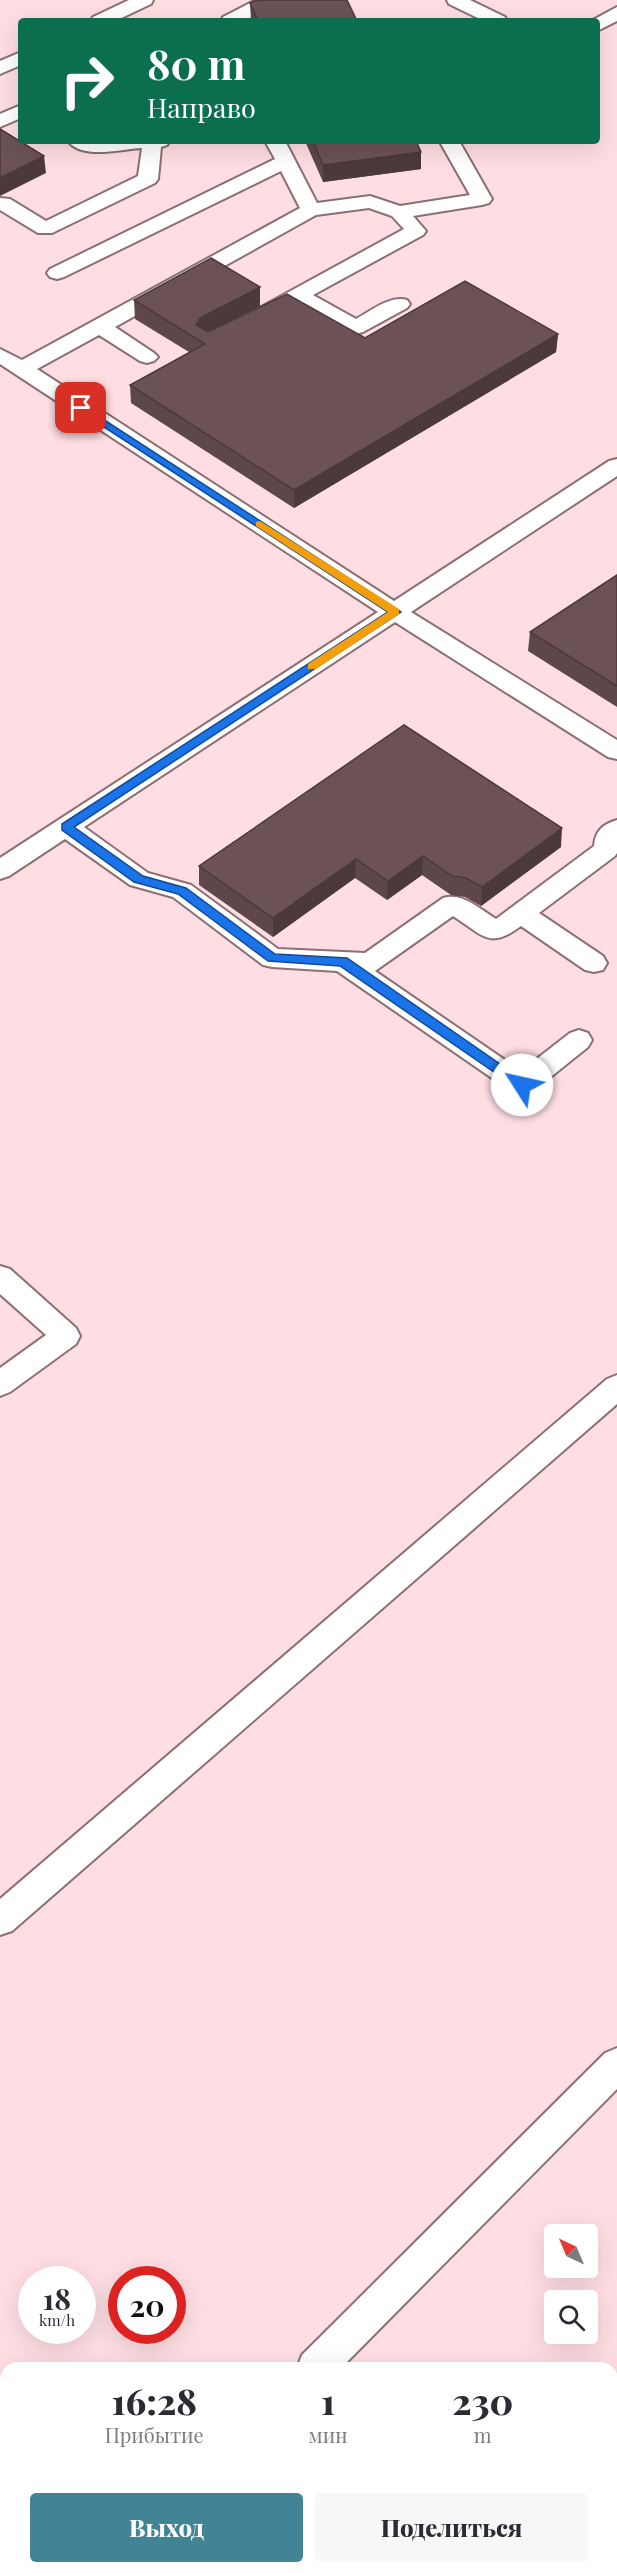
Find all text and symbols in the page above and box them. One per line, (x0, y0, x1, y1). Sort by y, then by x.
text: 80 m (147, 35, 245, 91)
icon: right (48, 42, 126, 120)
text: Направо (147, 89, 256, 125)
pin (55, 382, 106, 433)
icon: arrive (64, 391, 97, 424)
position arrow (490, 1053, 554, 1117)
north arrow (544, 2224, 598, 2278)
map controls (544, 2224, 598, 2344)
speed limit sign: 20 (108, 2266, 186, 2344)
text: 18 (43, 2278, 71, 2318)
button: search (544, 2290, 598, 2344)
text: km/h (39, 2310, 75, 2330)
text: 16:28 (111, 2376, 197, 2424)
text: 1 (321, 2376, 335, 2424)
text: 230 (452, 2376, 513, 2424)
text: Прибытие (105, 2421, 204, 2448)
text: мин (308, 2421, 347, 2448)
text: m (474, 2421, 492, 2448)
button: Выход (30, 2493, 303, 2562)
button: Поделиться (315, 2493, 588, 2562)

